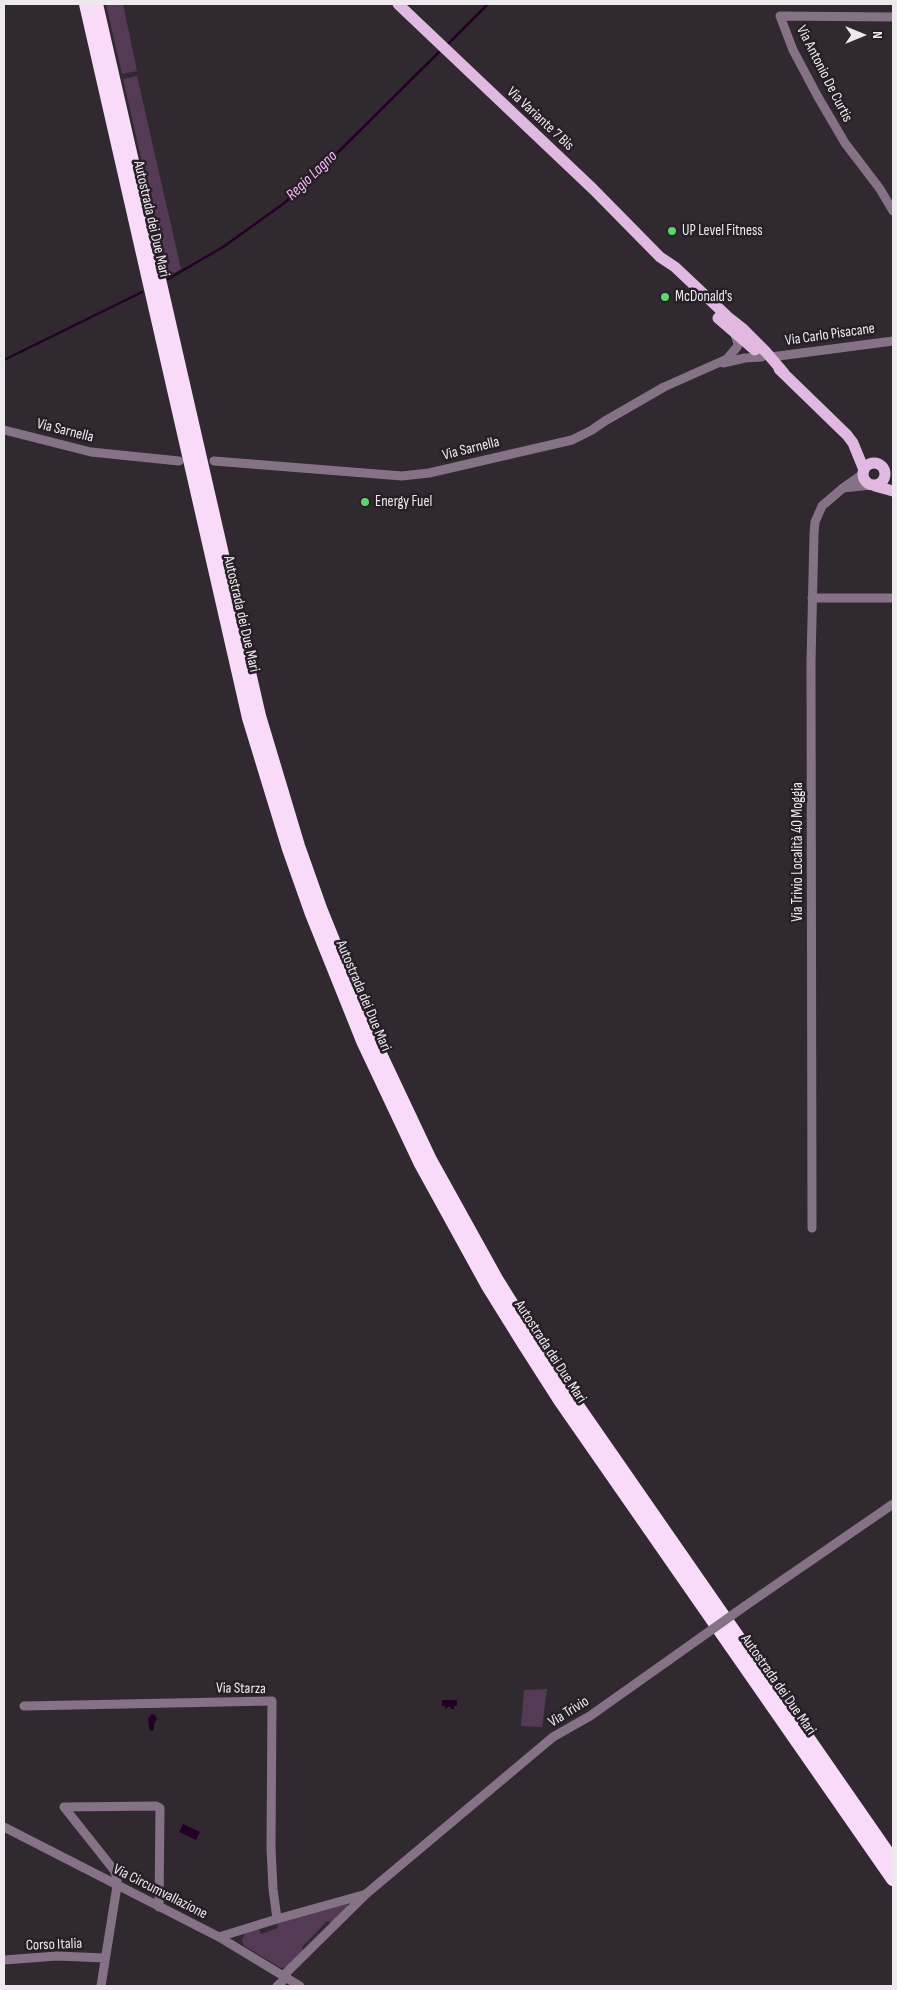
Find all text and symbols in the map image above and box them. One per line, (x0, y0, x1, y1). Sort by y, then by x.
north arrow (837, 10, 887, 60)
street label: Via Antonio De Curtis (792, 23, 856, 125)
text: N (869, 31, 886, 39)
street label: Via Variante 7 Bis (503, 83, 577, 155)
water label: Regio Lagno (282, 147, 342, 205)
street label: Autostrada dei Due Mari (129, 159, 173, 279)
place label: UP Level Fitness (682, 222, 763, 240)
marker: UP Level Fitness (666, 225, 678, 237)
place label: McDonald's (675, 288, 732, 306)
marker: McDonald's (659, 291, 671, 303)
street label: Via Carlo Pisacane (784, 320, 876, 350)
street label: Via Sarnella (35, 415, 95, 447)
street label: Via Sarnella (441, 433, 501, 465)
place label: Energy Fuel (375, 493, 432, 511)
marker: Energy Fuel (359, 496, 371, 508)
street label: Autostrada dei Due Mari (219, 554, 263, 674)
street label: Via Trivio Località 40 Moggia (789, 782, 807, 922)
street label: Autostrada dei Due Mari (331, 938, 395, 1054)
street label: Autostrada dei Due Mari (510, 1297, 590, 1407)
street label: Autostrada dei Due Mari (737, 1631, 819, 1739)
street label: Via Starza (216, 1680, 266, 1698)
street label: Via Trivio (545, 1693, 593, 1731)
street label: Via Circumvallazione (110, 1861, 210, 1923)
street label: Corso Italia (25, 1935, 83, 1955)

